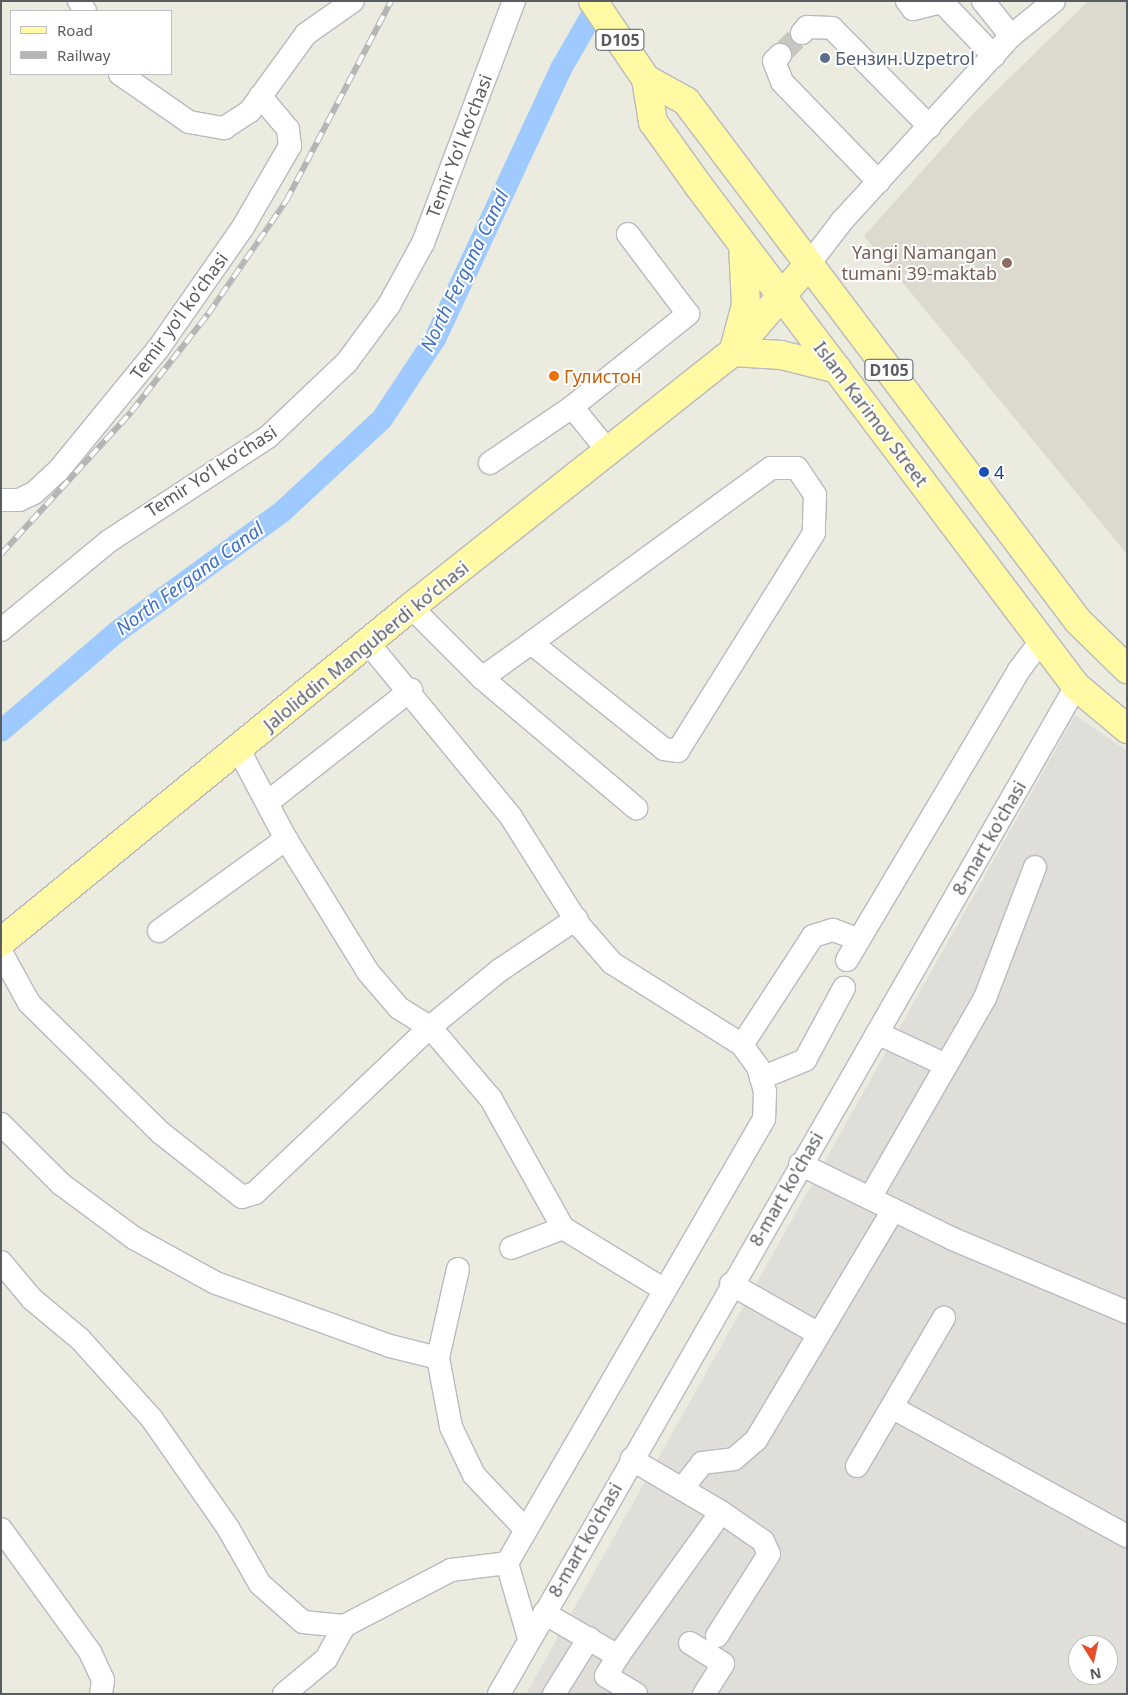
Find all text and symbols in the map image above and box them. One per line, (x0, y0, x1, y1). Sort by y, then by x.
legend (10, 10, 172, 75)
text: Road (57, 20, 93, 40)
road number: D105 (595, 26, 645, 54)
text: Railway (57, 45, 110, 65)
place label: Бензин.Uzpetrol (835, 47, 975, 69)
marker: Бензин.Uzpetrol (819, 52, 831, 64)
street label: Temir Yoʻl koʻchasi (422, 71, 496, 221)
water label: North Fergana Canal (416, 186, 514, 356)
place label: Yangi Namangan tumani 39-maktab (841, 242, 997, 284)
street label: Temir yoʻl koʻchasi (126, 248, 232, 384)
marker: Yangi Namangan tumani 39-maktab (1001, 257, 1013, 269)
street label: Islam Karimov Street (809, 337, 933, 491)
road number: D105 (864, 356, 914, 384)
place label: Гулистон (564, 365, 642, 387)
marker: Гулистон (548, 370, 560, 382)
street label: Temir Yoʻl koʻchasi (141, 421, 281, 521)
place label: 4 (994, 461, 1004, 483)
marker: 4 (978, 466, 990, 478)
water label: North Fergana Canal (112, 518, 268, 640)
street label: Jaloliddin Manguberdi koʻchasi (259, 557, 473, 735)
street label: 8-mart ko'chasi (948, 777, 1030, 899)
street label: 8-mart ko'chasi (745, 1128, 827, 1250)
street label: 8-mart ko'chasi (544, 1479, 626, 1601)
north arrow (1068, 1635, 1118, 1685)
text: N (1088, 1664, 1103, 1685)

